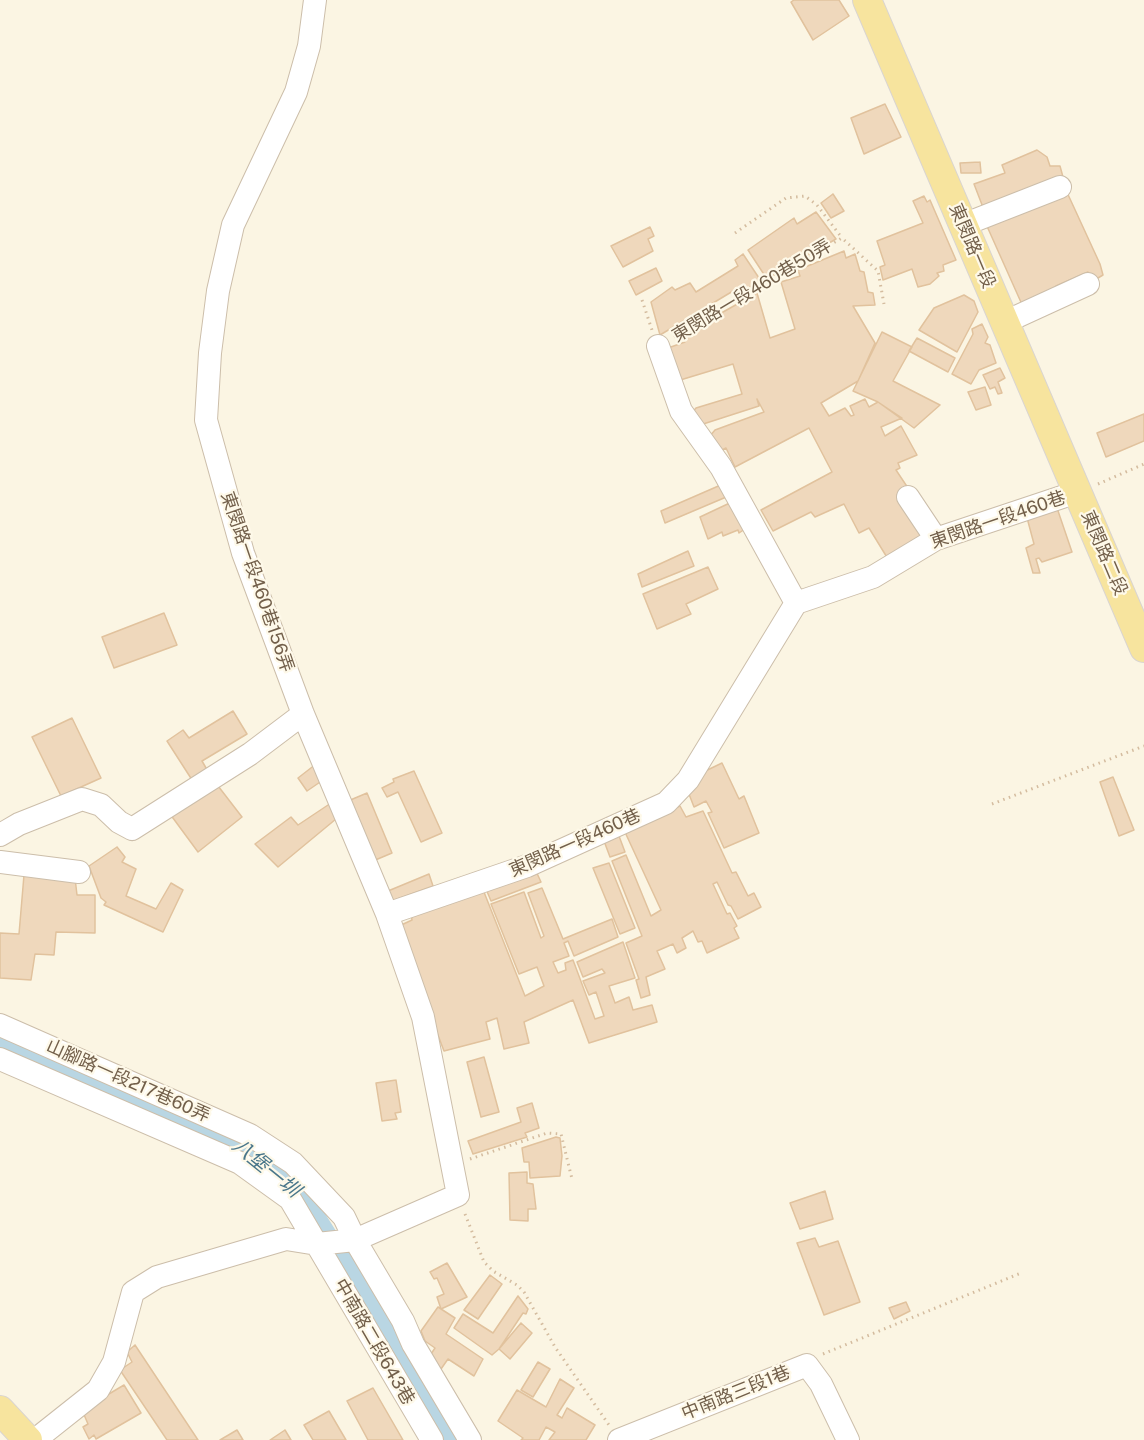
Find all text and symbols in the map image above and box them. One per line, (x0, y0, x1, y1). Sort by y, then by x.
street label: 東閔路一段 (944, 200, 1000, 292)
street label: 東閔路一段460巷50弄 (668, 235, 836, 347)
street label: 東閔路一段460巷 (928, 487, 1068, 553)
street label: 東閔路一段460巷156弄 (216, 489, 298, 675)
street label: 東閔路二段 (1076, 507, 1132, 599)
street label: 東閔路一段460巷 (506, 804, 644, 882)
street label: 山腳路一段217巷60弄 (43, 1035, 213, 1127)
water label: 八堡一圳 (227, 1134, 305, 1202)
street label: 中南路二段643巷 (329, 1275, 419, 1409)
street label: 中南路三段1巷 (678, 1361, 794, 1425)

